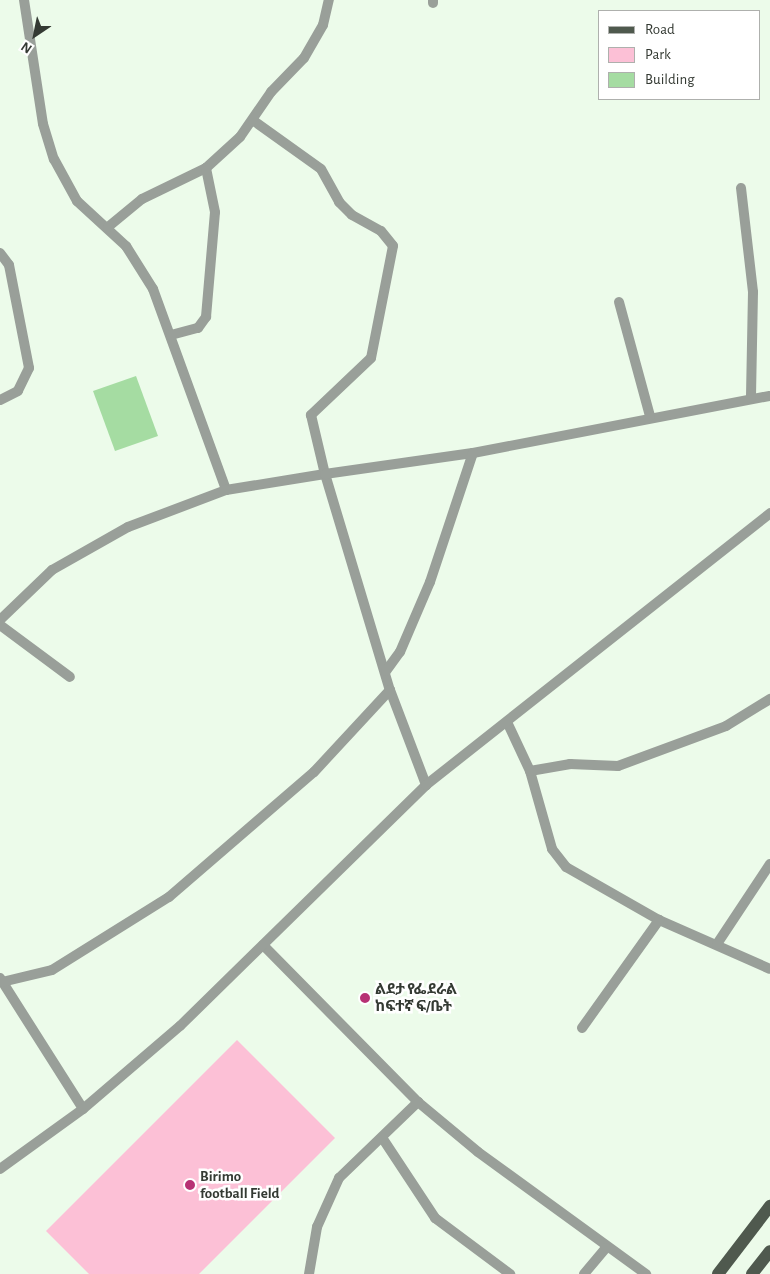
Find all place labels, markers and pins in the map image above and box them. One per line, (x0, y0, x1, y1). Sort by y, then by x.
place label: ልደታ የፌደራል ከፍተኛ ፍ/ቤት (375, 980, 457, 1015)
marker: ልደታ የፌደራል ከፍተኛ ፍ/ቤት (359, 992, 371, 1004)
place label: Birimo football Field (200, 1167, 279, 1202)
marker: Birimo football Field (184, 1179, 196, 1191)

